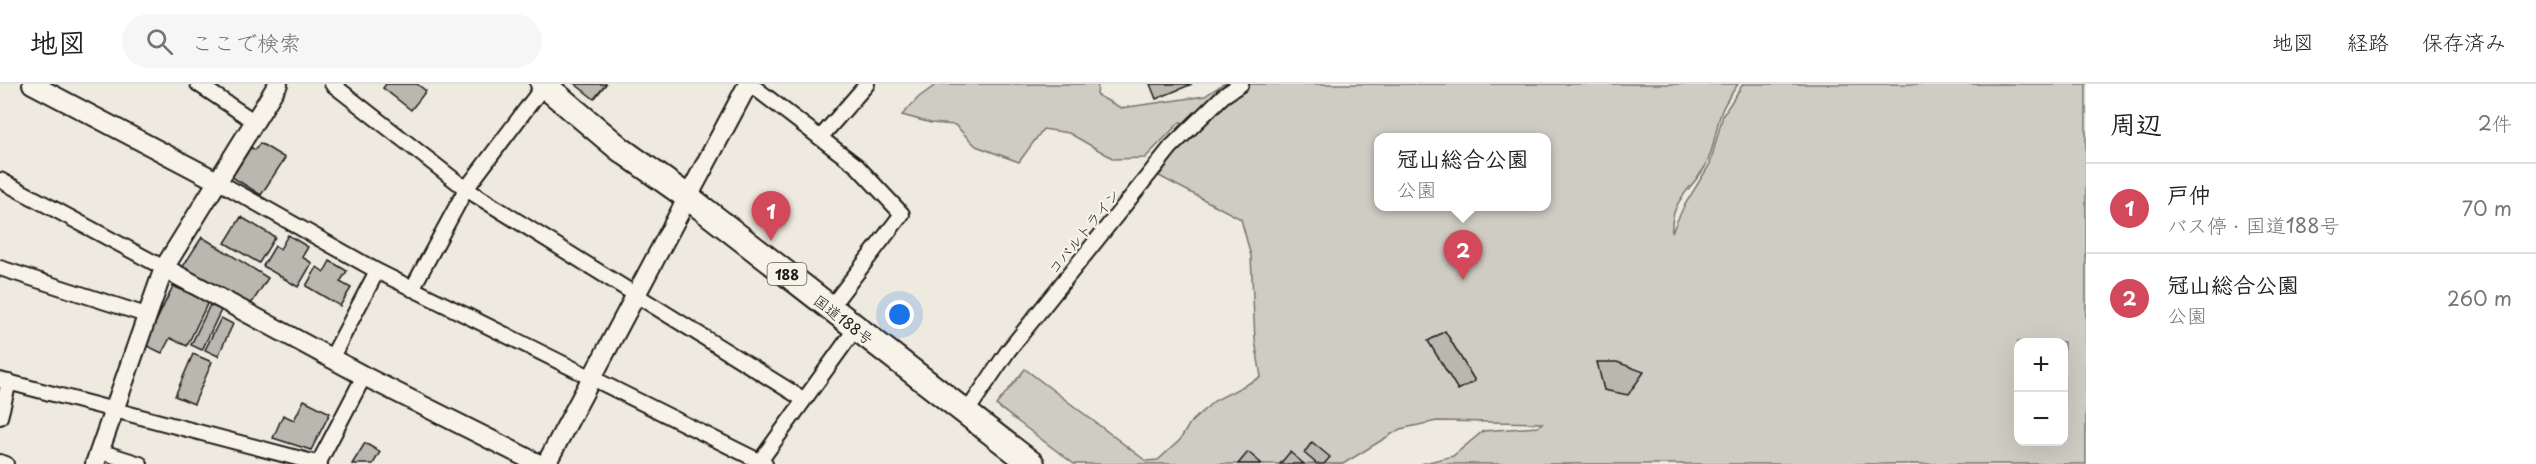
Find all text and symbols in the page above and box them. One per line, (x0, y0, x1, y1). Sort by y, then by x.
search box (122, 14, 542, 68)
text: 地図 (30, 20, 86, 63)
icon: search (143, 25, 176, 58)
text: ここで検索 (191, 25, 301, 58)
text: 地図 (2272, 25, 2314, 57)
text: 経路 (2347, 25, 2389, 57)
text: 保存済み (2422, 25, 2506, 57)
text: 周辺 (2110, 104, 2162, 143)
text: 2件 (2478, 108, 2512, 138)
popup (1374, 133, 1551, 211)
text: 冠山総合公園 (1396, 141, 1529, 174)
text: 公園 (1396, 174, 1436, 204)
text: 戸仲 (2167, 177, 2211, 210)
street label: コバルトライン (1041, 183, 1125, 279)
pin: 1 (752, 192, 790, 241)
text: 1 (2125, 193, 2134, 223)
text: 70 m (2462, 193, 2512, 223)
text: バス停 · 国道188号 (2167, 210, 2340, 240)
pin: 2 (1444, 230, 1482, 280)
road number: 188 (768, 263, 806, 285)
text: 冠山総合公園 (2167, 267, 2299, 300)
text: 2 (2122, 283, 2137, 313)
text: 260 m (2447, 283, 2512, 313)
street label: 国道188号 (809, 288, 879, 350)
your location (885, 300, 914, 329)
text: 公園 (2167, 300, 2207, 330)
map controls (2014, 338, 2068, 446)
button: + (2014, 338, 2068, 392)
button: − (2014, 392, 2068, 446)

